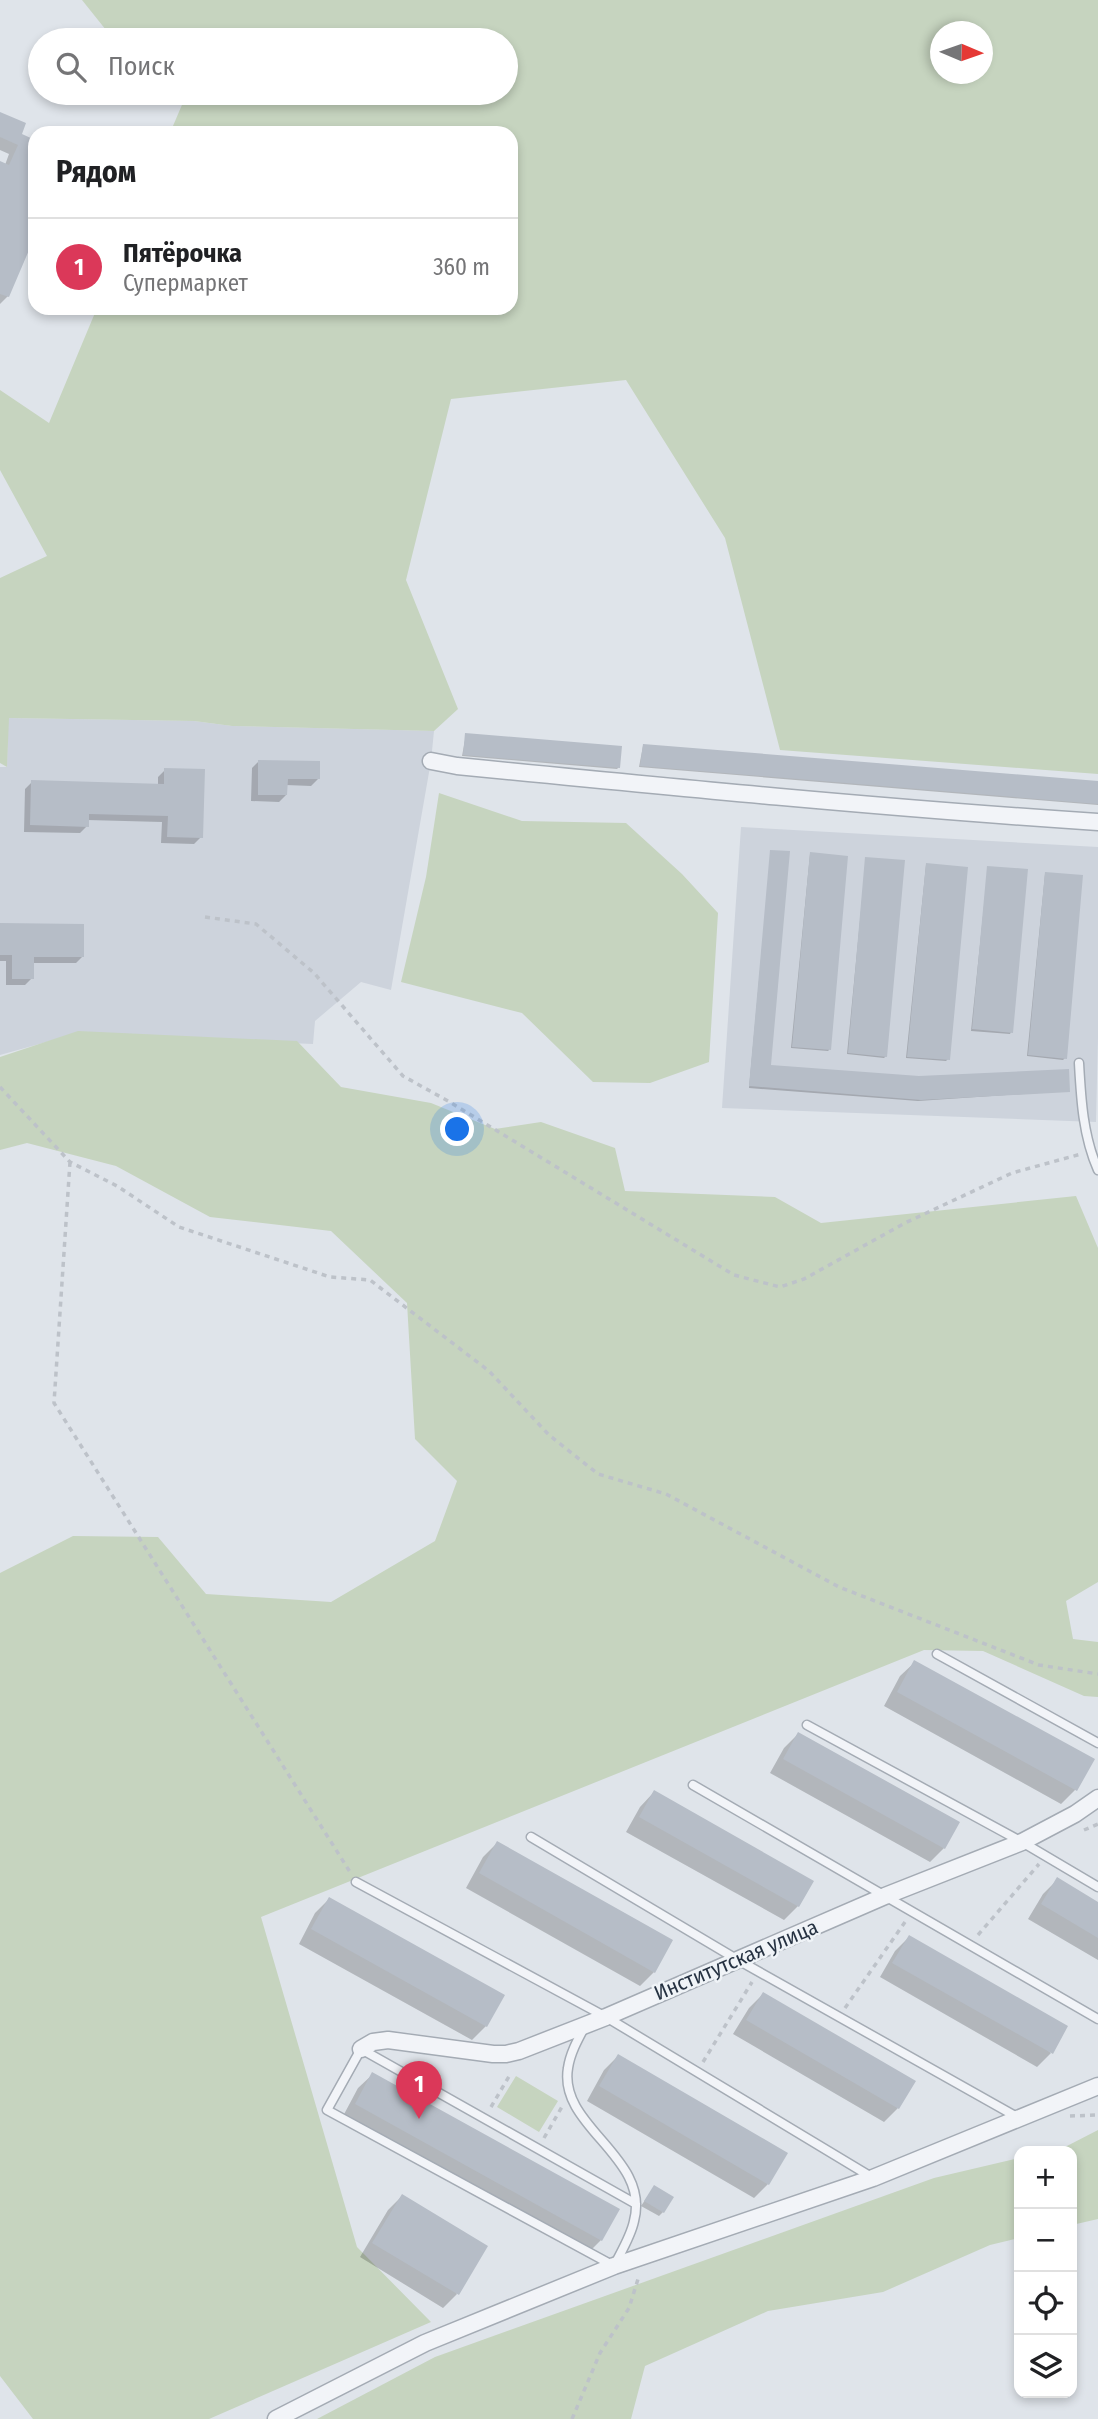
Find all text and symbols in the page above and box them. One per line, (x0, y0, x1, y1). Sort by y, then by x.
north arrow (930, 21, 993, 84)
search box (28, 28, 518, 105)
icon: search (52, 48, 90, 86)
text: Поиск (108, 51, 175, 82)
text: Рядом (56, 154, 136, 190)
text: Пятёрочка (123, 238, 242, 269)
text: 1 (74, 253, 84, 281)
text: 360 m (433, 253, 490, 281)
text: Супермаркет (123, 269, 248, 297)
your location (440, 1112, 474, 1146)
street label: Институтская улица (650, 1914, 822, 2006)
pin: 1 (396, 2061, 442, 2119)
map controls (1014, 2146, 1077, 2398)
button: + (1014, 2146, 1077, 2209)
button: − (1014, 2209, 1077, 2272)
button: locate (1014, 2272, 1077, 2335)
button: layers (1014, 2335, 1077, 2398)

